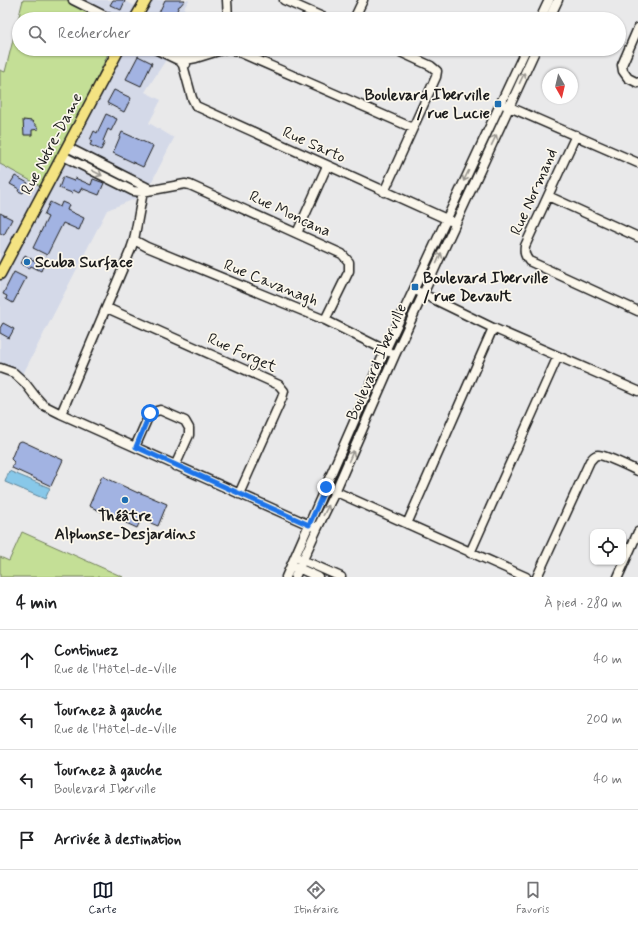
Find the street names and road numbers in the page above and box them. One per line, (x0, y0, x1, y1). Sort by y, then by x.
street label: Rue Notre-Dame (16, 89, 88, 199)
street label: Rue Sarto (279, 122, 349, 168)
street label: Rue Normand (506, 145, 562, 239)
street label: Rue Moncana (246, 186, 334, 242)
street label: Rue Cavanagh (221, 254, 321, 312)
street label: Boulevard Iberville (342, 300, 412, 424)
street label: Rue Forget (204, 328, 281, 379)

